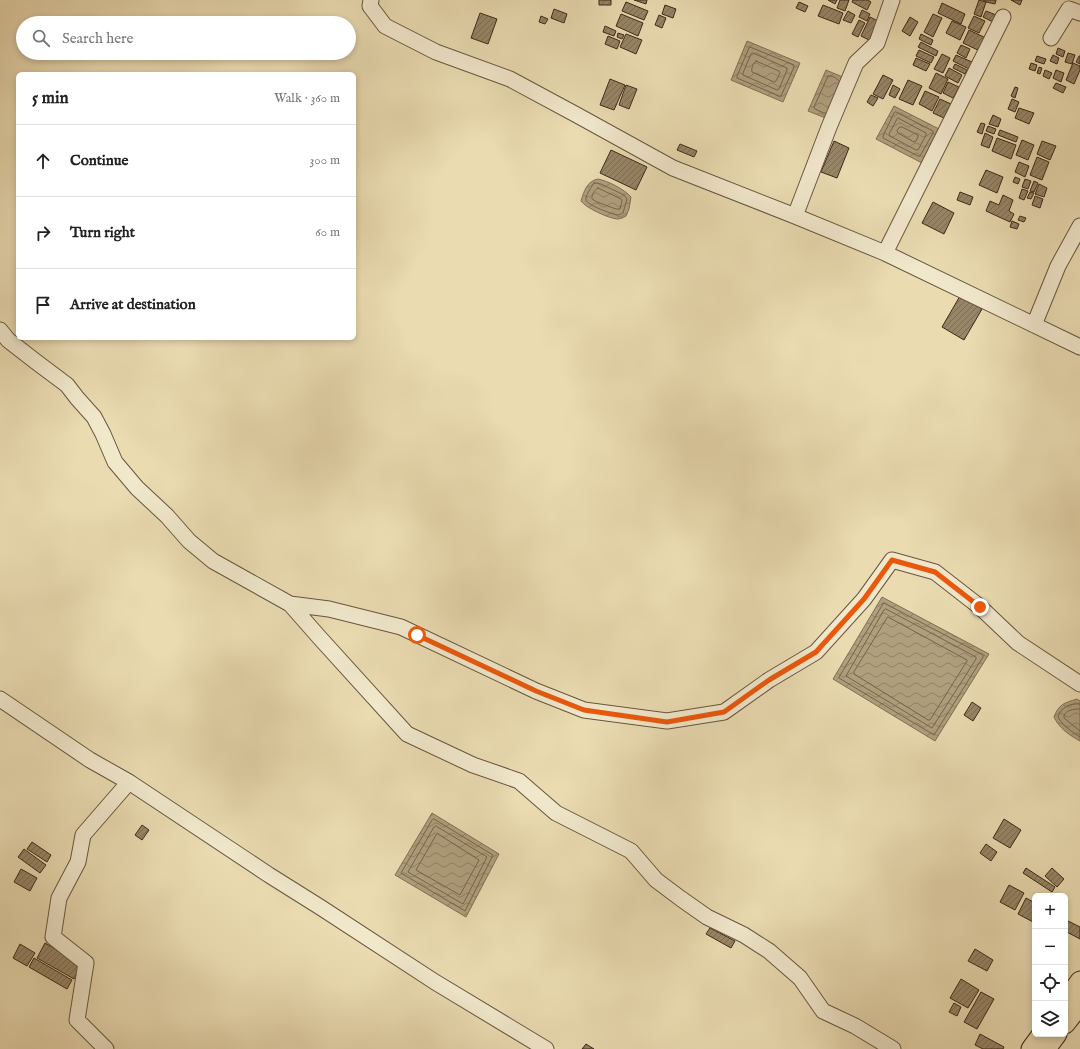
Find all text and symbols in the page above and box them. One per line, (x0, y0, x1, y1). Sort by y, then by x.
search box (16, 16, 356, 60)
icon: search (30, 27, 52, 49)
text: Search here (62, 29, 133, 48)
text: 5 min (32, 88, 69, 109)
text: Walk · 360 m (274, 90, 340, 107)
icon: ahead (32, 150, 54, 172)
text: Continue (70, 151, 128, 170)
text: 300 m (309, 152, 340, 169)
icon: right (32, 222, 54, 244)
text: Turn right (70, 223, 135, 242)
text: 60 m (315, 224, 340, 241)
icon: arrive (32, 294, 54, 316)
text: Arrive at destination (70, 295, 196, 314)
route end (971, 598, 989, 616)
route start (408, 626, 426, 644)
map controls (1032, 893, 1068, 1037)
button: + (1032, 893, 1068, 929)
button: − (1032, 929, 1068, 965)
button: locate (1032, 965, 1068, 1001)
button: layers (1032, 1001, 1068, 1037)

